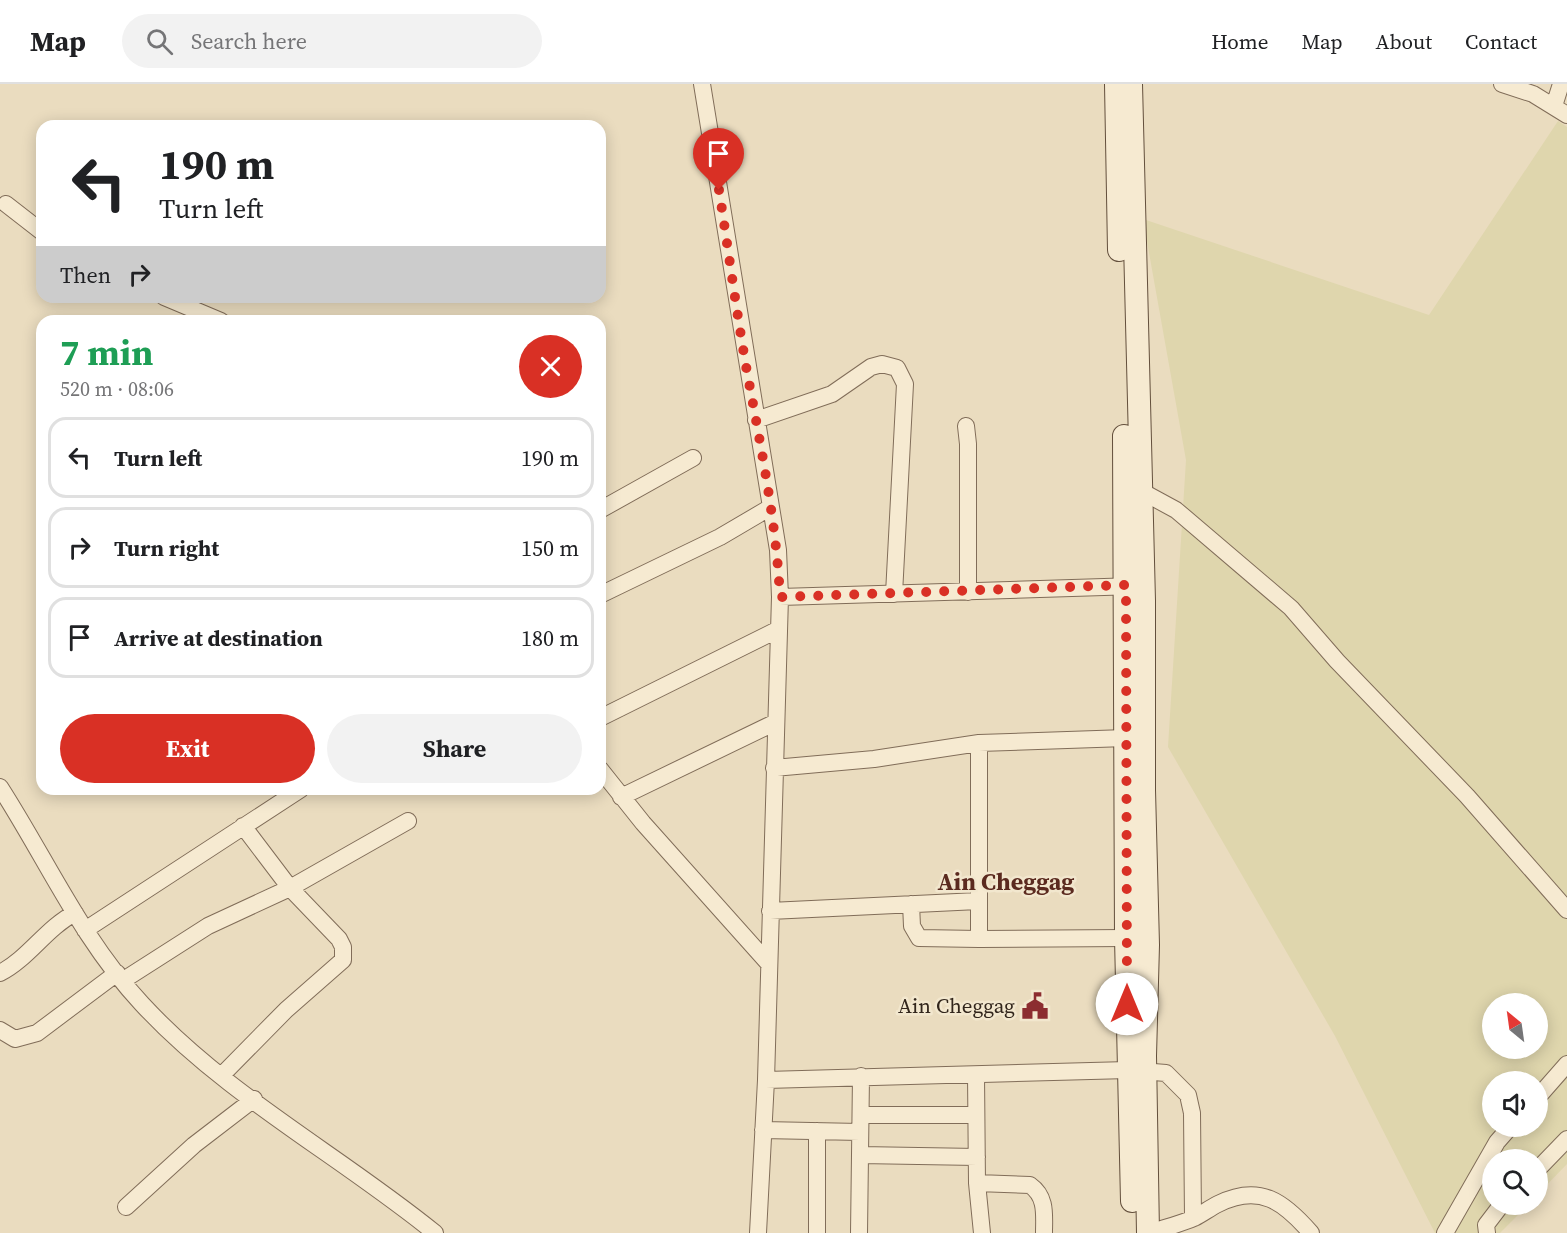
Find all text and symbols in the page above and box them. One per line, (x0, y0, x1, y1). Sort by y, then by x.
search box (122, 14, 542, 68)
text: Map (30, 22, 86, 60)
icon: search (143, 25, 176, 58)
text: Search here (191, 26, 307, 56)
text: Home (1211, 27, 1269, 56)
text: Map (1302, 27, 1343, 56)
text: About (1376, 27, 1432, 56)
text: Contact (1465, 27, 1537, 56)
pin (693, 128, 744, 190)
text: 190 m (159, 135, 274, 193)
icon: arrive (702, 137, 735, 170)
icon: left (60, 144, 138, 222)
text: Turn left (159, 190, 263, 227)
icon: right (123, 258, 156, 291)
text: Then (60, 260, 111, 290)
text: 7 min (60, 328, 153, 377)
button: close (519, 335, 582, 398)
text: 520 m · 08:06 (60, 375, 174, 403)
icon: left (63, 441, 96, 474)
text: Turn left (114, 443, 202, 473)
text: 190 m (521, 443, 579, 473)
icon: right (63, 531, 96, 564)
text: Turn right (114, 533, 219, 563)
text: 150 m (521, 533, 579, 563)
icon: arrive (63, 621, 96, 654)
text: Arrive at destination (114, 623, 323, 653)
text: 180 m (521, 623, 579, 653)
button: Exit (60, 714, 315, 783)
button: Share (327, 714, 582, 783)
district label: Ain Cheggag (938, 865, 1074, 898)
position arrow (1095, 972, 1159, 1036)
place label: Ain Cheggag (898, 991, 1015, 1020)
public building icon: Ain Cheggag (1020, 991, 1050, 1021)
north arrow (1482, 993, 1548, 1059)
map controls (1482, 993, 1548, 1215)
button: sound (1482, 1071, 1548, 1137)
button: search (1482, 1149, 1548, 1215)

